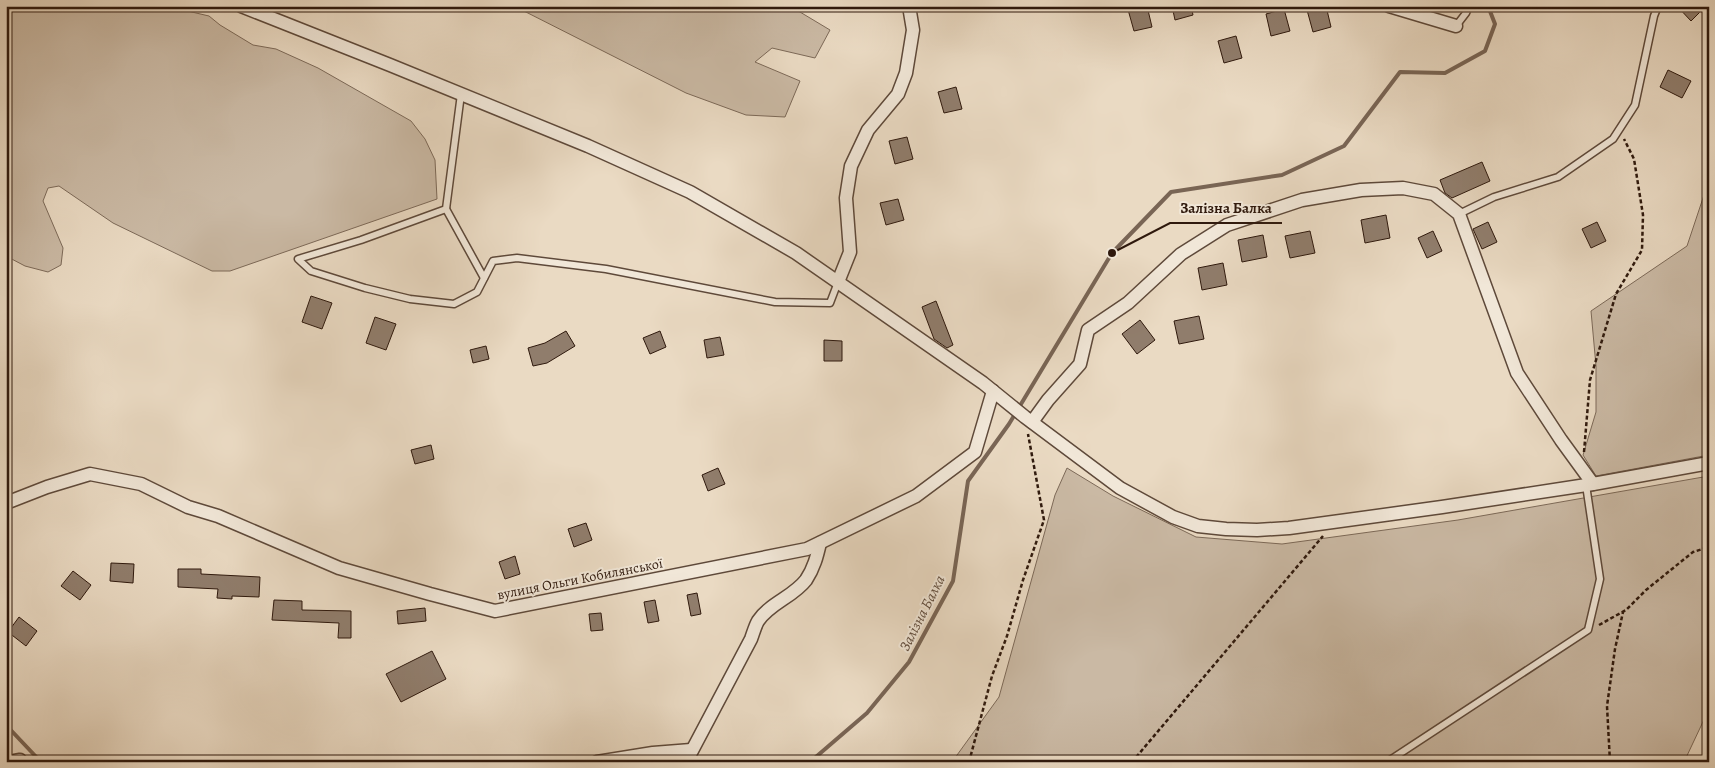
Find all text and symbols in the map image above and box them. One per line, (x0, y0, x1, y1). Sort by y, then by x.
callout: Залізна Балка (1170, 193, 1282, 223)
text: Залізна Балка (1180, 198, 1273, 218)
street label: вулиця Ольги Кобилянської (496, 554, 664, 604)
water label: Залізна Балка (894, 572, 950, 654)

